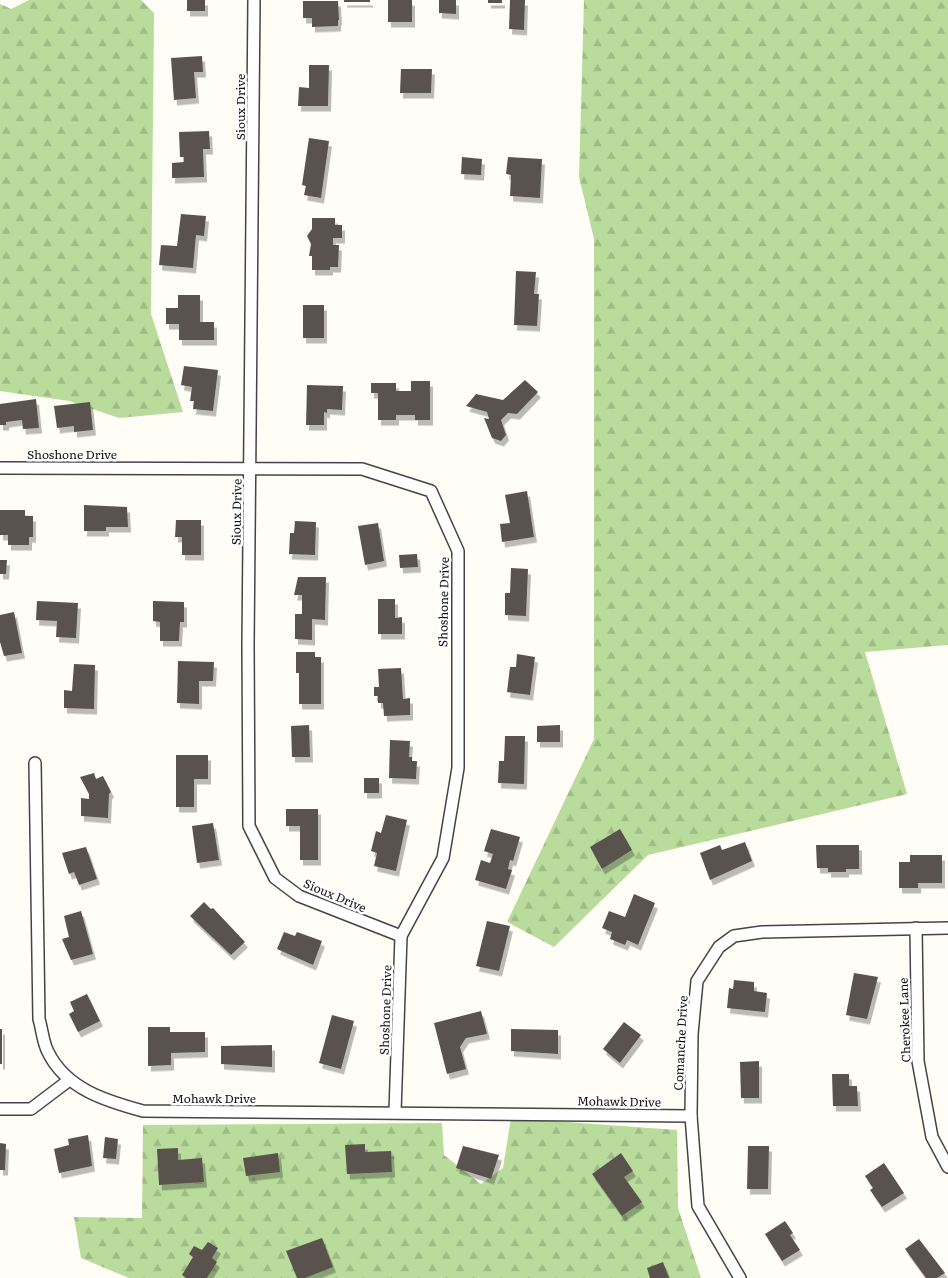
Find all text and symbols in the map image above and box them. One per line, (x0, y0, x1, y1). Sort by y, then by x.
street label: Sioux Drive (231, 74, 249, 140)
street label: Shoshone Drive (27, 445, 117, 463)
street label: Sioux Drive (226, 479, 246, 545)
street label: Shoshone Drive (433, 557, 453, 647)
street label: Sioux Drive (301, 874, 369, 916)
street label: Shoshone Drive (374, 965, 396, 1055)
street label: Cherokee Lane (894, 977, 914, 1063)
street label: Comanche Drive (669, 995, 691, 1091)
street label: Mohawk Drive (172, 1089, 256, 1107)
street label: Mohawk Drive (577, 1091, 661, 1111)

